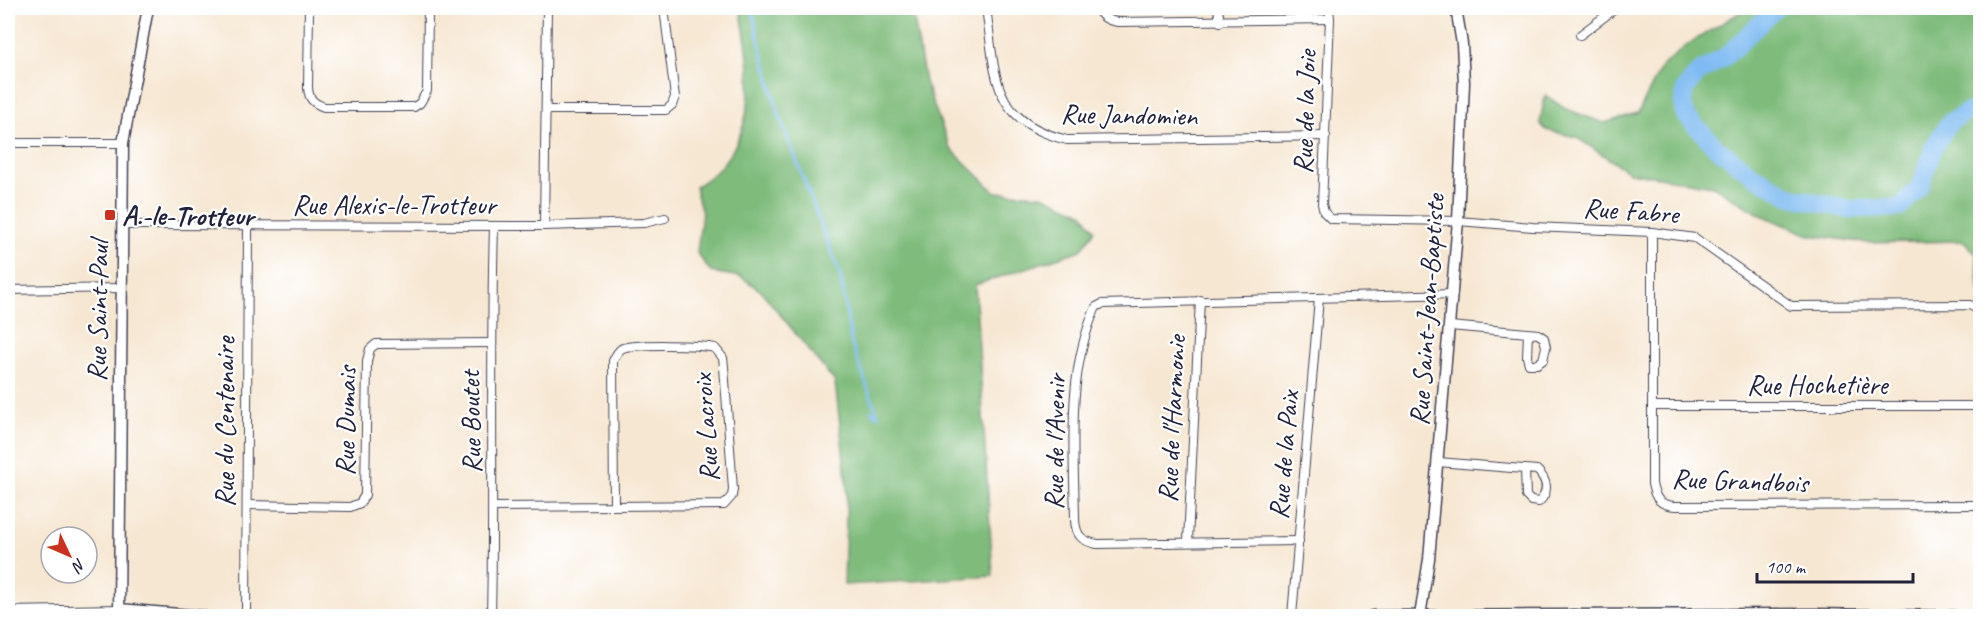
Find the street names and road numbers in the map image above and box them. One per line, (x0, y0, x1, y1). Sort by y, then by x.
street label: Rue de la Joie (1285, 48, 1324, 175)
street label: Rue Jandomien (1060, 96, 1199, 133)
street label: Rue Alexis-le-Trotteur (292, 187, 499, 222)
street label: Rue Fabre (1582, 190, 1682, 231)
street label: Rue Saint-Jean-Baptiste (1401, 191, 1452, 427)
street label: Rue Saint-Paul (79, 235, 116, 382)
street label: Rue de l'Harmonie (1150, 333, 1193, 504)
street label: Rue du Centenaire (207, 335, 242, 507)
street label: Rue Dumais (327, 363, 364, 476)
street label: Rue Hochetière (1747, 367, 1889, 402)
street label: Rue Boutet (452, 368, 489, 474)
street label: Rue Lacroix (684, 370, 727, 483)
street label: Rue de l'Avenir (1036, 372, 1073, 510)
street label: Rue de la Paix (1260, 387, 1307, 521)
street label: Rue Grandbois (1671, 461, 1811, 500)

